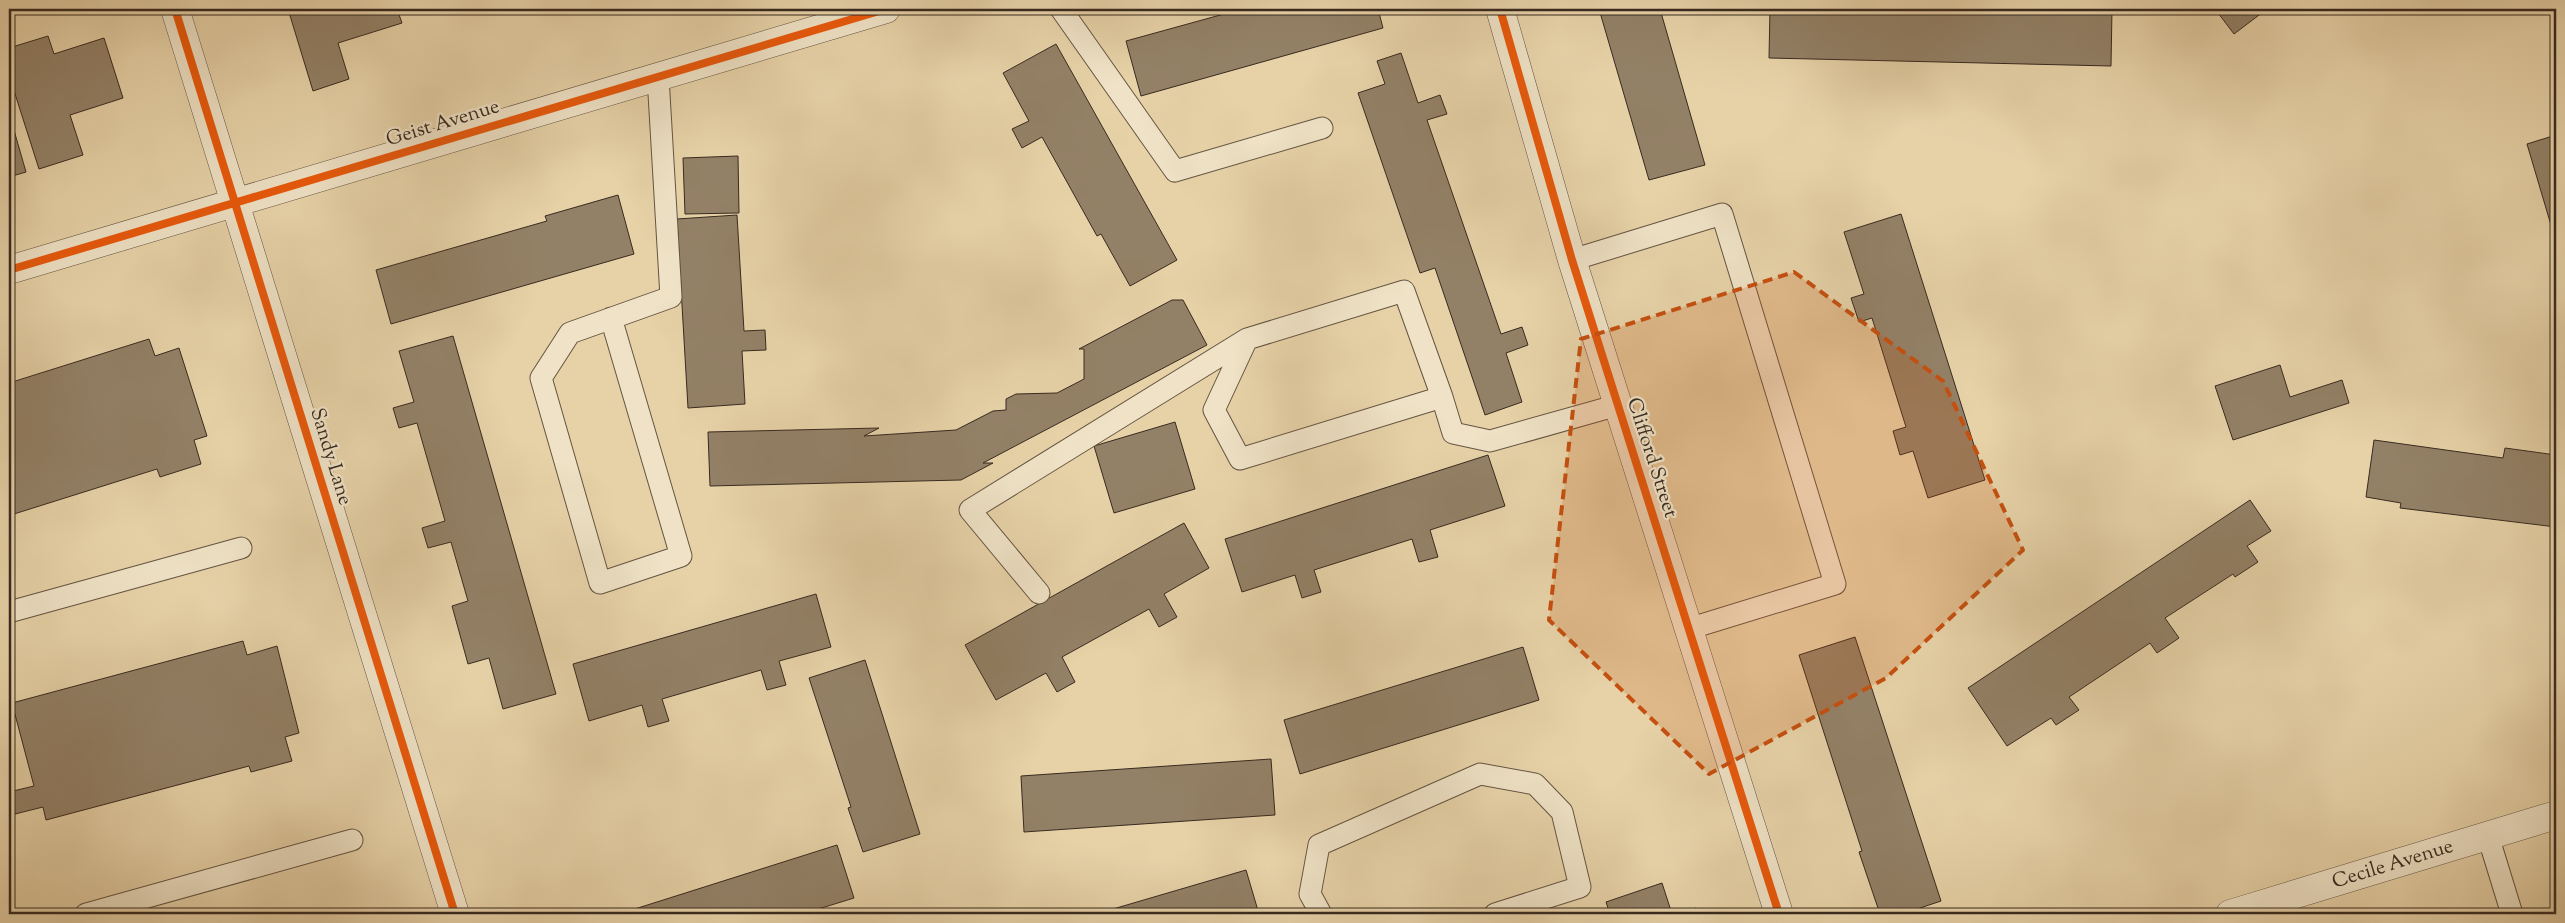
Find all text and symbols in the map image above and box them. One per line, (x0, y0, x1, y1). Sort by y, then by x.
street label: Geist Avenue (383, 93, 503, 155)
street label: Clifford Street (1618, 394, 1684, 522)
street label: Sandy Lane (301, 405, 359, 509)
street label: Cecile Avenue (2329, 833, 2457, 897)

